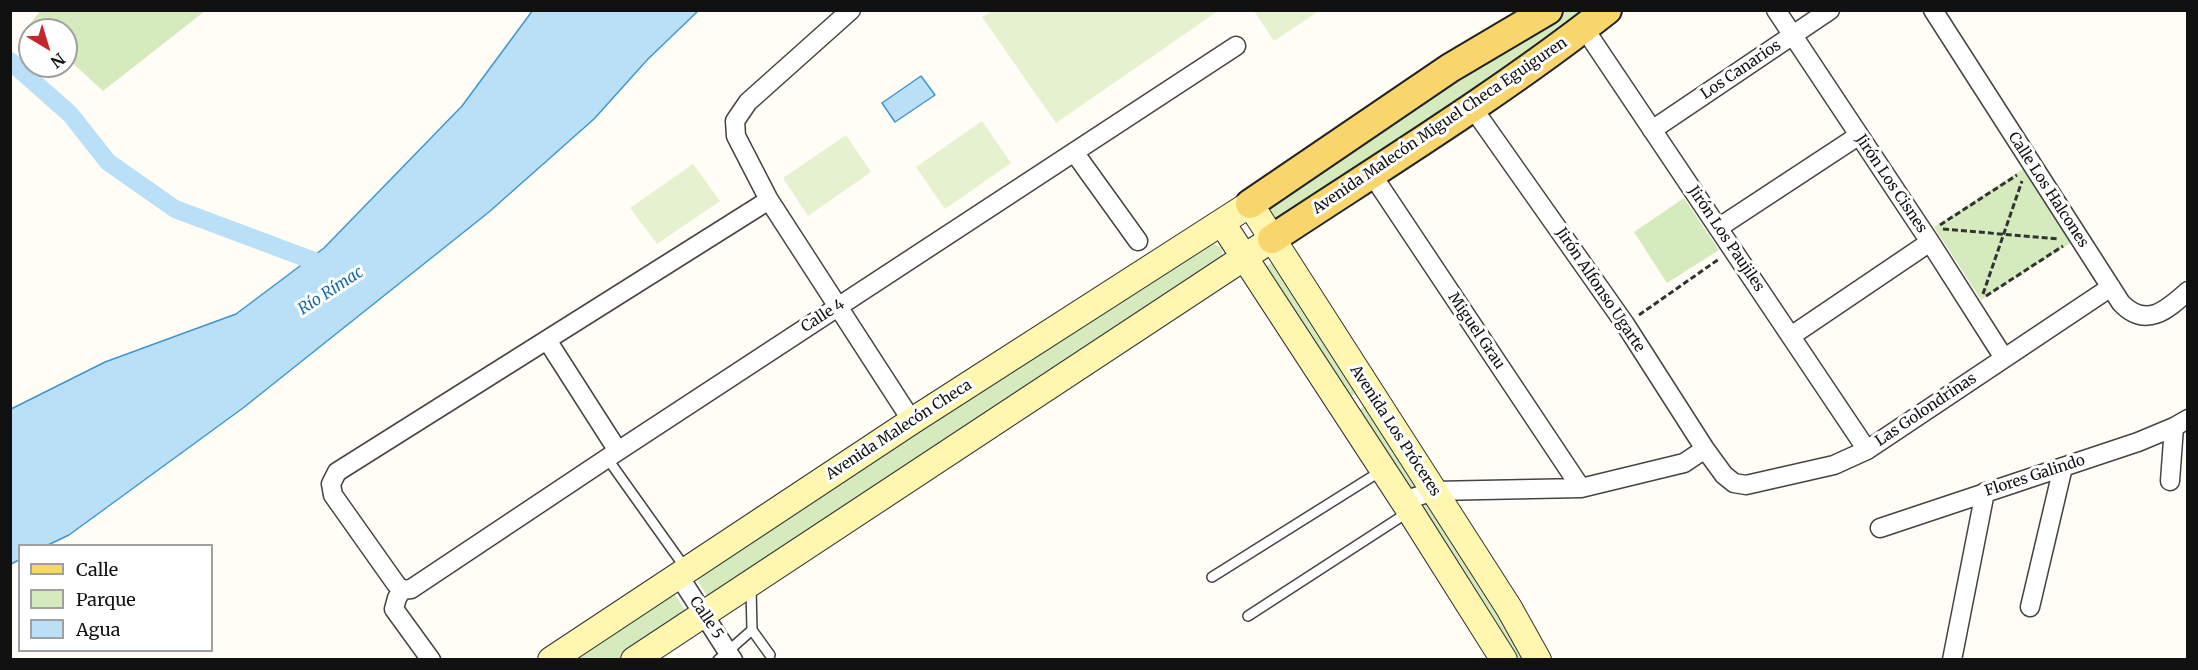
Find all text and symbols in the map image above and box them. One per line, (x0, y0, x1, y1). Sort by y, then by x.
north arrow (18, 18, 78, 78)
street label: Avenida Malecón Miguel Checa Eguiguren (1309, 34, 1571, 218)
street label: Los Canarios (1698, 37, 1784, 103)
text: N (47, 49, 69, 72)
street label: Calle Los Halcones (2004, 129, 2092, 251)
street label: Jirón Los Cisnes (1851, 131, 1931, 237)
street label: Jirón Los Paujiles (1684, 183, 1768, 295)
street label: Jirón Alfonso Ugarte (1552, 224, 1648, 356)
water label: Río Rímac (295, 263, 367, 319)
street label: Miguel Grau (1444, 289, 1508, 373)
street label: Calle 4 (798, 295, 848, 337)
street label: Avenida Los Próceres (1346, 362, 1444, 500)
street label: Las Golondrinas (1872, 370, 1980, 450)
street label: Avenida Malecón Checa (823, 376, 975, 484)
street label: Flores Galindo (1983, 451, 2087, 501)
legend (18, 544, 213, 652)
text: Calle (76, 558, 118, 581)
text: Parque (76, 588, 136, 611)
street label: Calle 5 (685, 593, 727, 643)
text: Agua (76, 618, 121, 641)

